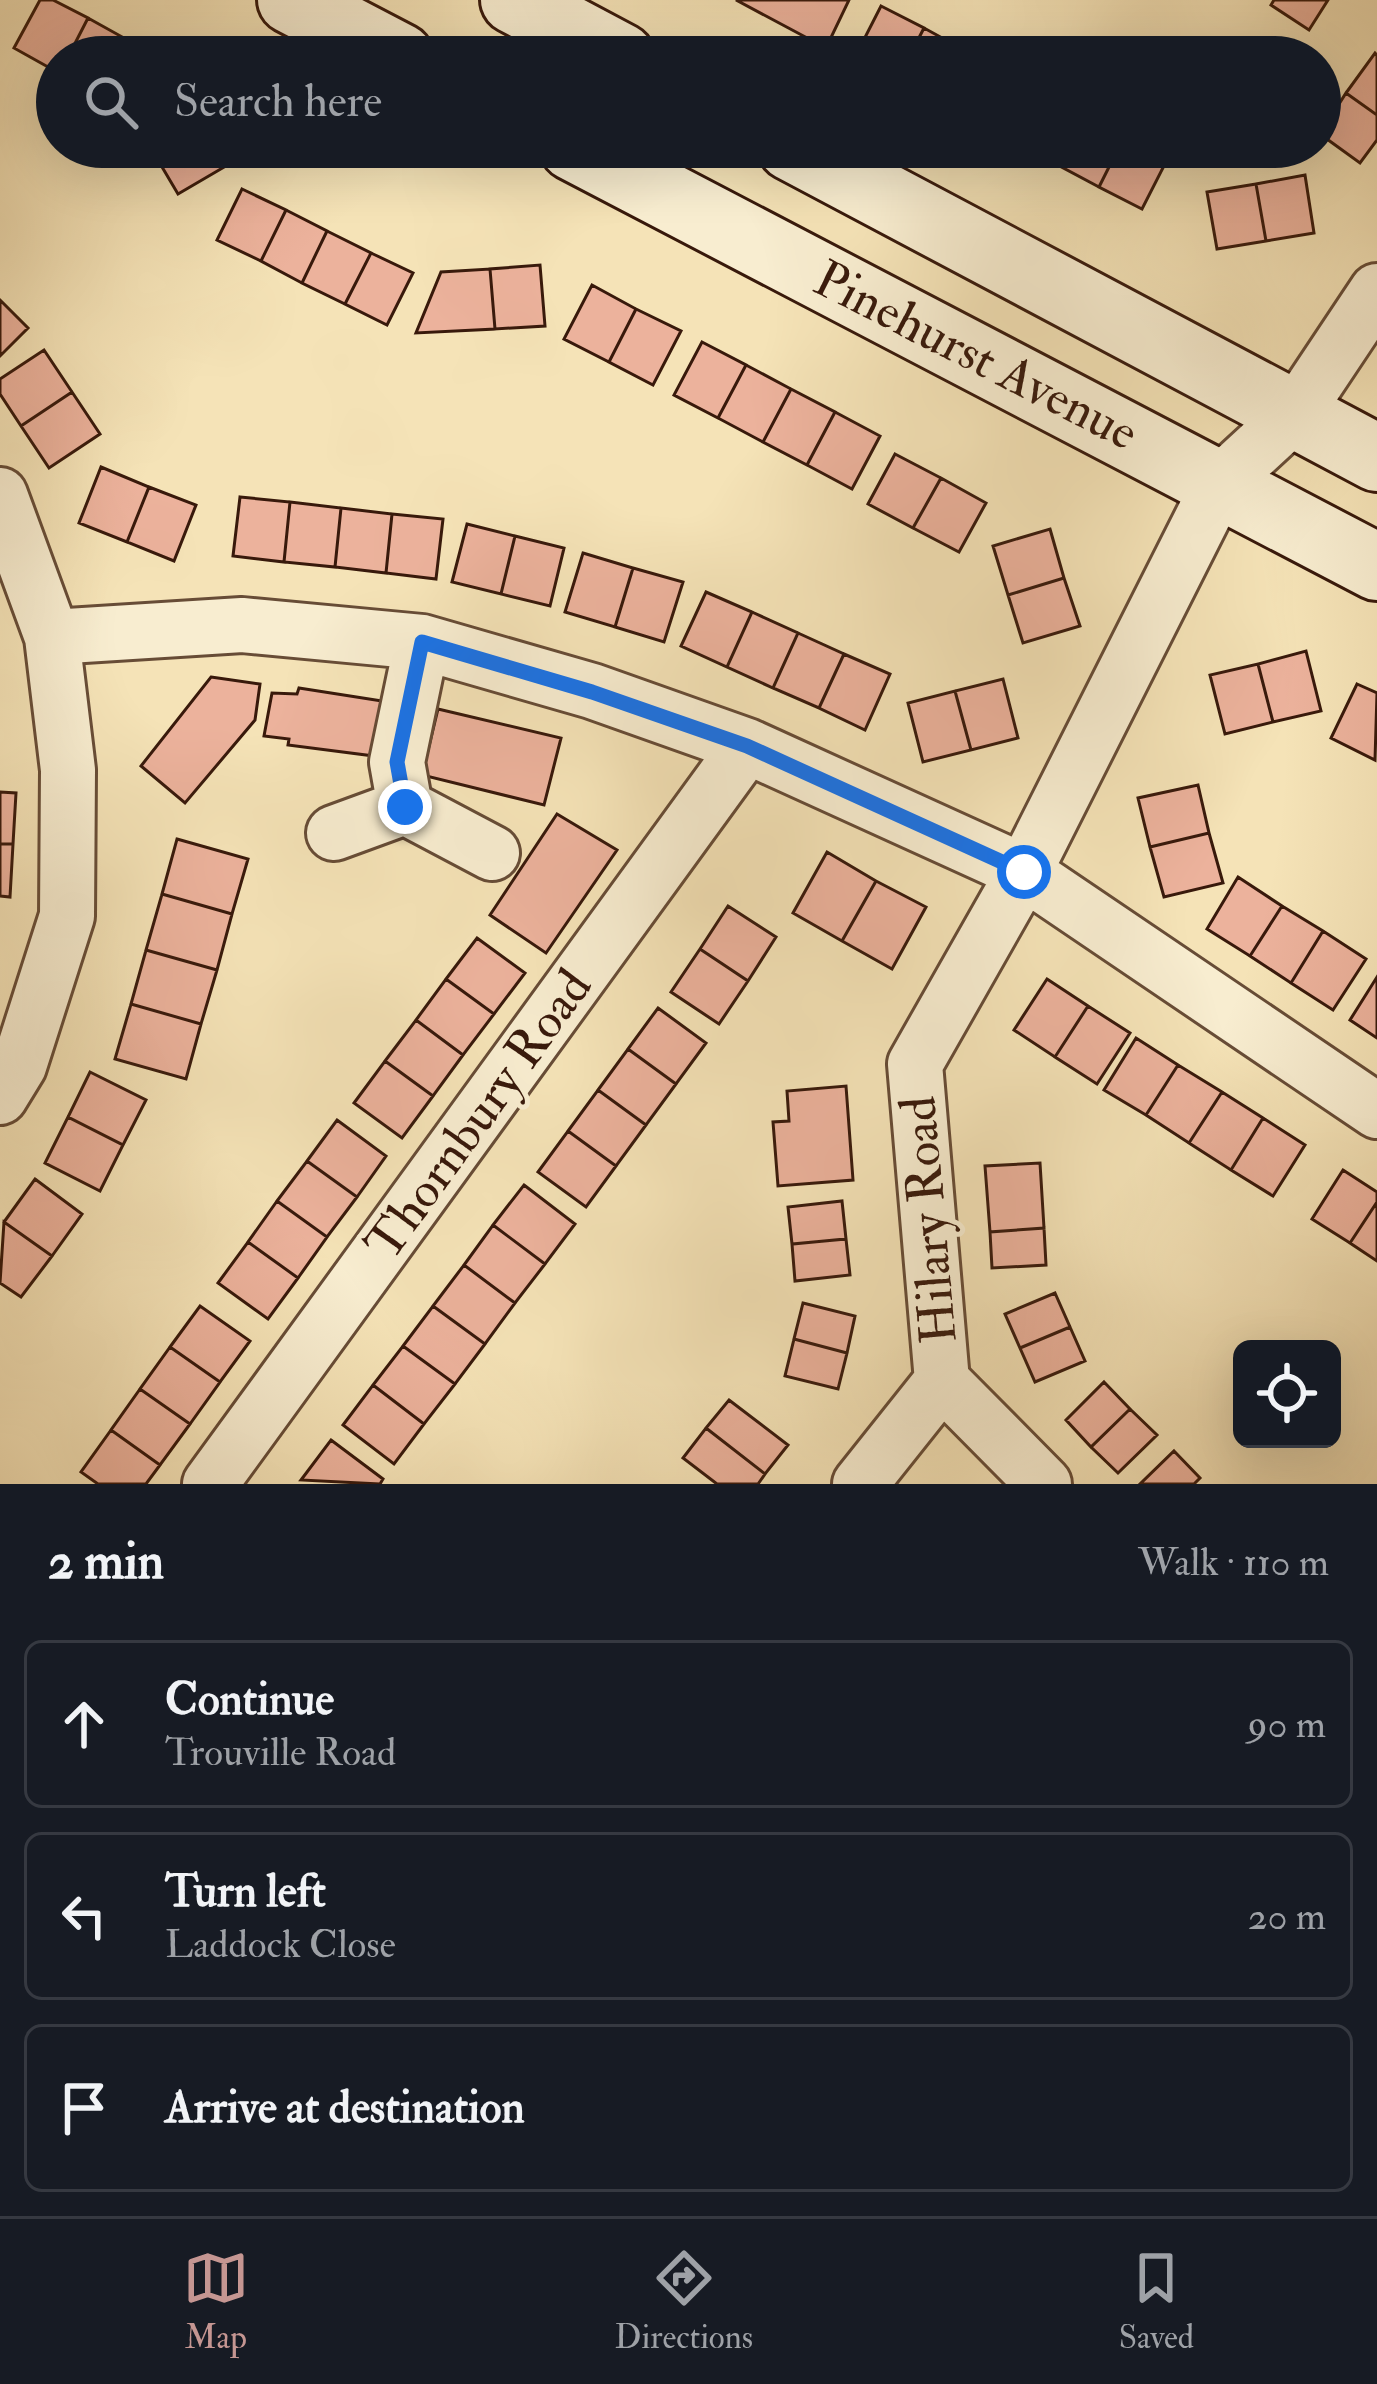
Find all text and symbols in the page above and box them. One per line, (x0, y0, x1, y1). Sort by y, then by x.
search box (36, 36, 1341, 168)
icon: search (78, 69, 144, 135)
text: Search here (174, 74, 382, 130)
street label: Pinehurst Avenue (803, 247, 1149, 465)
route end (378, 780, 432, 834)
route start (997, 845, 1051, 899)
street label: Thornbury Road (352, 957, 606, 1273)
street label: Hilary Road (886, 1094, 972, 1346)
map controls (1233, 1340, 1341, 1448)
button: locate (1233, 1340, 1341, 1448)
text: 2 min (48, 1530, 164, 1594)
text: Walk · 110 m (1138, 1538, 1329, 1587)
text: Continue (165, 1672, 334, 1728)
icon: ahead (51, 1691, 117, 1757)
text: 90 m (1248, 1700, 1326, 1749)
text: Trouville Road (165, 1728, 396, 1777)
text: Turn left (165, 1864, 326, 1920)
icon: left (51, 1883, 117, 1949)
text: 20 m (1248, 1892, 1326, 1941)
text: Laddock Close (165, 1920, 396, 1969)
icon: arrive (51, 2075, 117, 2141)
text: Arrive at destination (165, 2080, 525, 2136)
tab: Map (183, 2245, 249, 2358)
tab: Directions (615, 2245, 753, 2358)
tab: Saved (1119, 2245, 1194, 2358)

